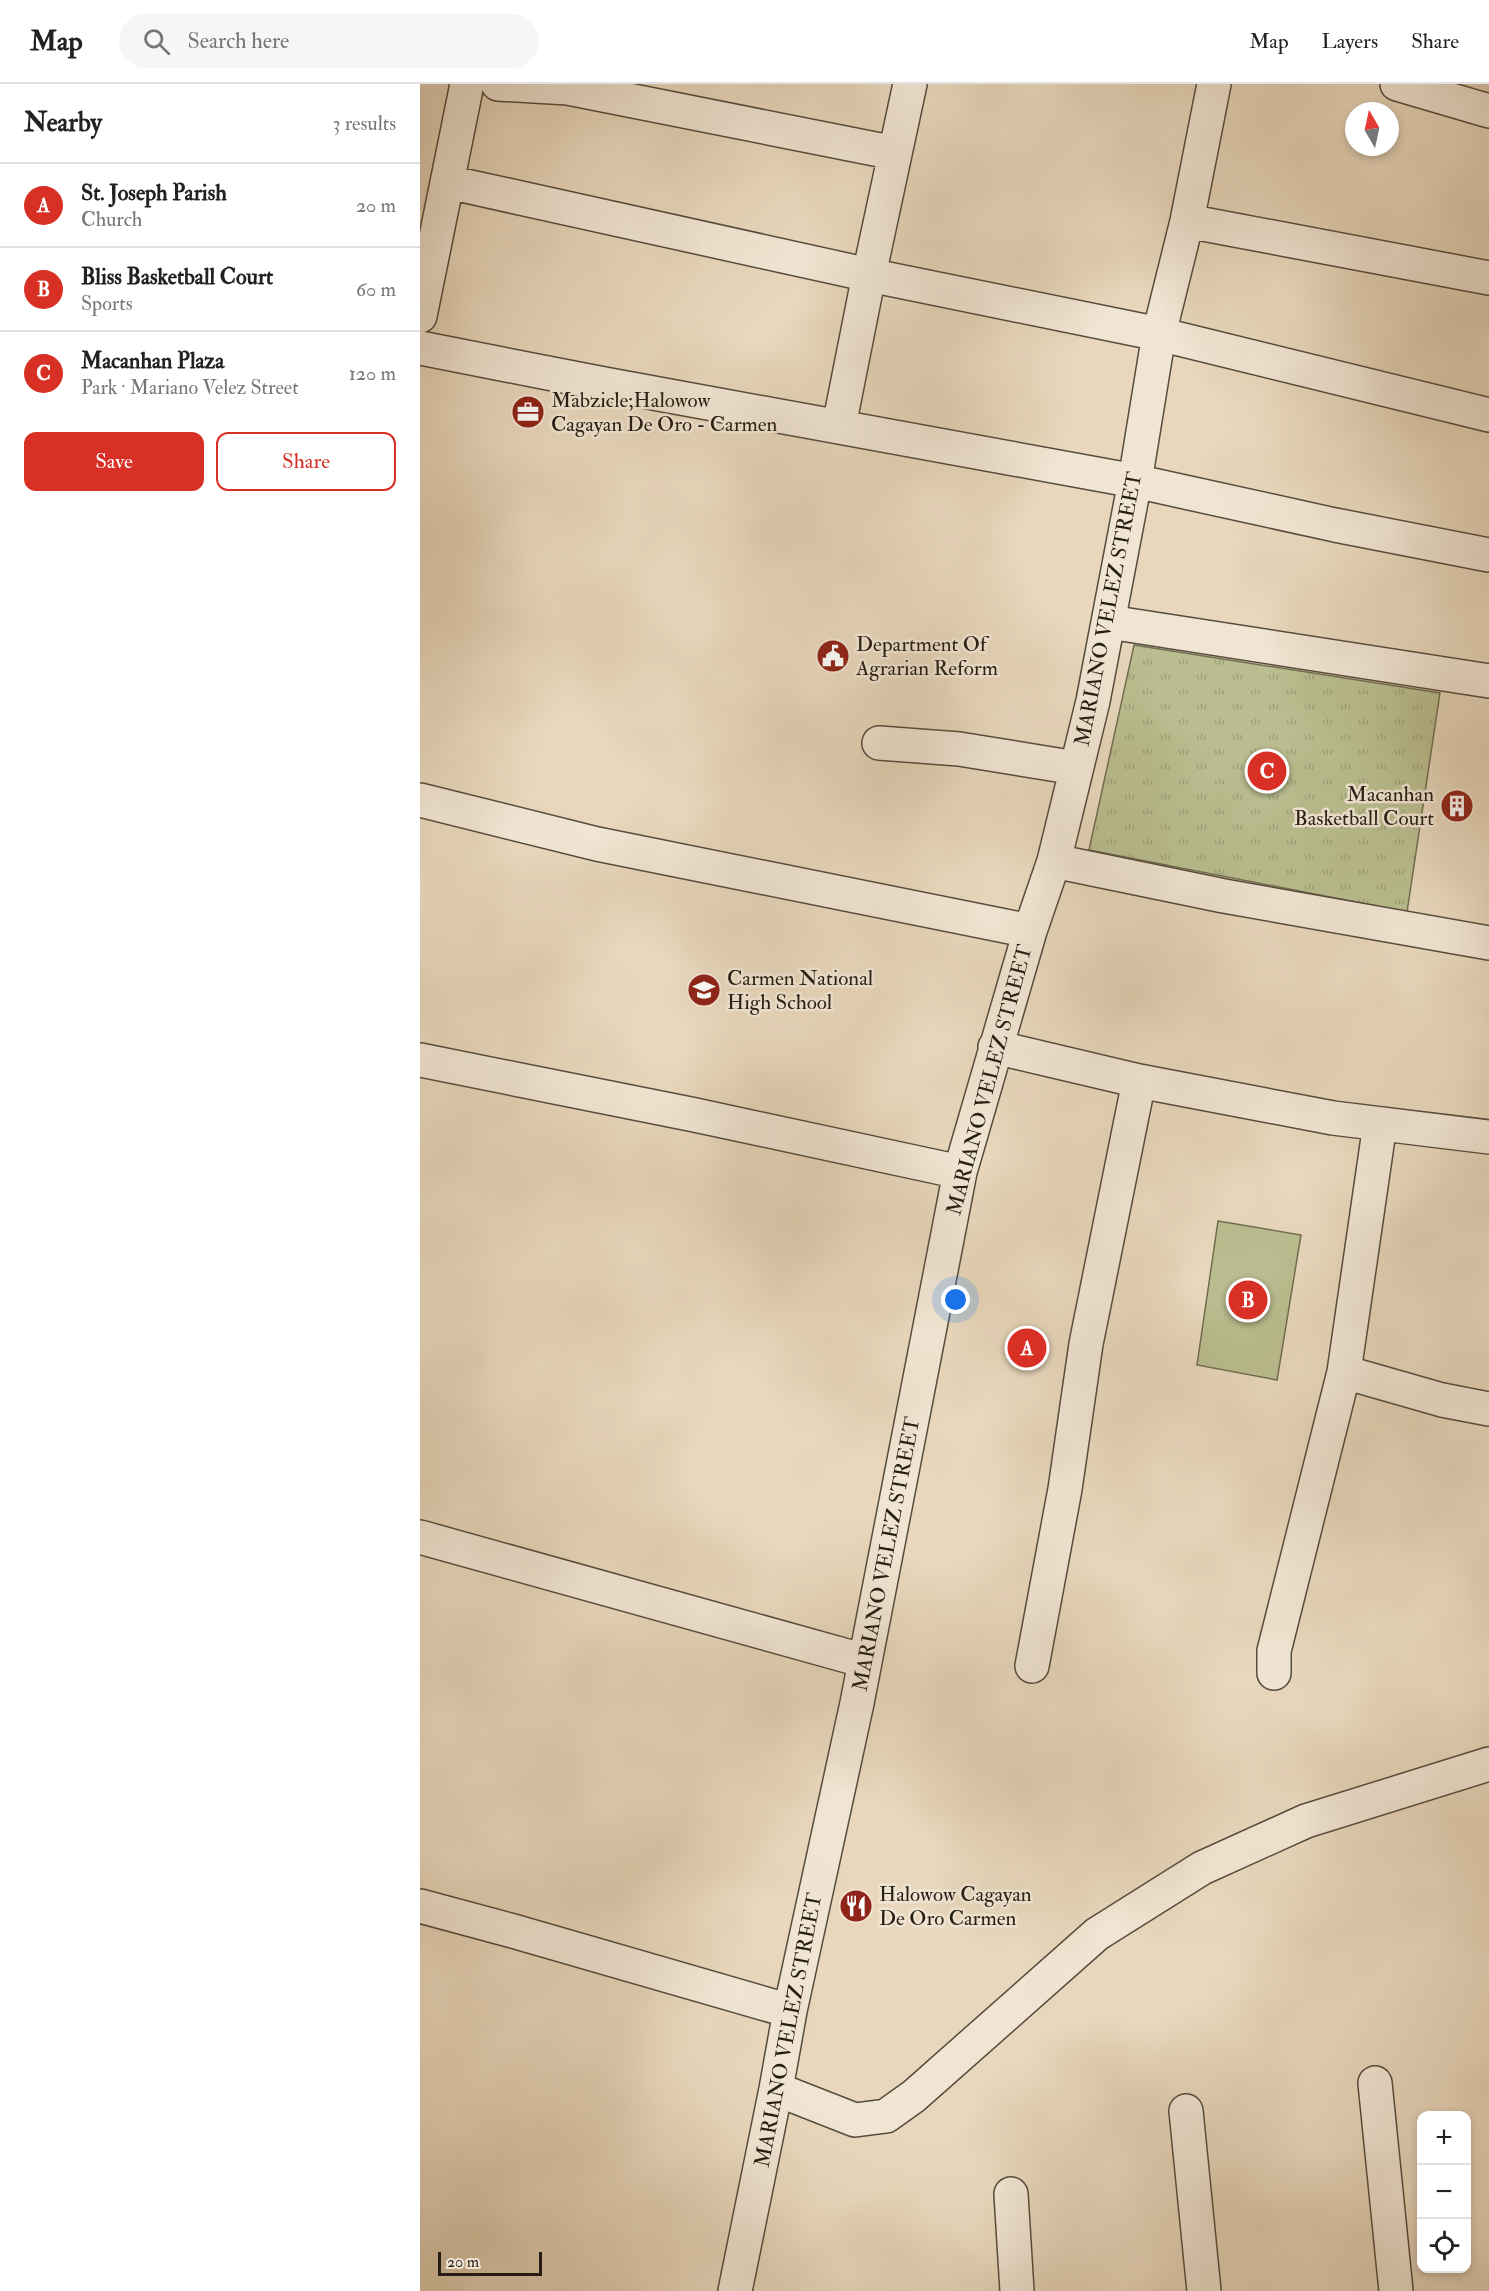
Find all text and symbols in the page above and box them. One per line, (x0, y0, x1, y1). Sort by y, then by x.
search box (119, 14, 539, 68)
text: Map (30, 24, 83, 59)
icon: search (140, 25, 173, 58)
text: Search here (188, 27, 289, 55)
text: Map (1249, 28, 1289, 55)
text: Layers (1322, 28, 1378, 55)
text: Share (1411, 28, 1459, 55)
north arrow (1345, 102, 1399, 156)
text: Nearby (24, 107, 102, 139)
text: 3 results (333, 111, 396, 136)
text: St. Joseph Parish (81, 179, 227, 207)
text: A (37, 193, 50, 218)
text: 20 m (356, 193, 396, 218)
text: Church (81, 207, 142, 232)
text: Bliss Basketball Court (81, 263, 273, 291)
text: B (37, 277, 50, 302)
text: 60 m (356, 277, 396, 302)
text: Sports (81, 291, 133, 316)
text: Macanhan Plaza (81, 347, 224, 375)
text: C (36, 361, 51, 386)
text: 120 m (349, 361, 396, 386)
text: Park · Mariano Velez Street (81, 375, 299, 400)
place label: Mabzicle;Halowow Cagayan De Oro - Carmen (551, 387, 777, 438)
office icon: Mabzicle;Halowow Cagayan De Oro - Carmen (510, 394, 546, 430)
button: Save (24, 432, 204, 491)
button: Share (216, 432, 396, 491)
street label: MARIANO VELEZ STREET (1069, 469, 1148, 749)
place label: Department Of Agrarian Reform (855, 631, 998, 682)
public building icon: Department Of Agrarian Reform (815, 638, 851, 674)
pin: C (1248, 748, 1286, 794)
place label: Macanhan Basketball Court (1294, 781, 1434, 832)
building icon: Macanhan Basketball Court (1439, 788, 1475, 824)
street label: MARIANO VELEZ STREET (940, 941, 1039, 1218)
place label: Carmen National High School (727, 965, 874, 1016)
school or university icon: Carmen National High School (686, 972, 722, 1008)
pin: B (1228, 1278, 1268, 1322)
your location (941, 1285, 970, 1314)
pin: A (1008, 1326, 1046, 1370)
street label: MARIANO VELEZ STREET (847, 1414, 926, 1694)
place label: Halowow Cagayan De Oro Carmen (879, 1881, 1032, 1932)
restaurant icon: Halowow Cagayan De Oro Carmen (838, 1888, 874, 1924)
street label: MARIANO VELEZ STREET (749, 1890, 828, 2170)
map controls (1417, 2111, 1471, 2273)
button: + (1417, 2111, 1471, 2165)
button: − (1417, 2165, 1471, 2219)
button: locate (1417, 2219, 1471, 2273)
scale bar (438, 2249, 542, 2276)
text: 20 m (447, 2252, 479, 2272)

